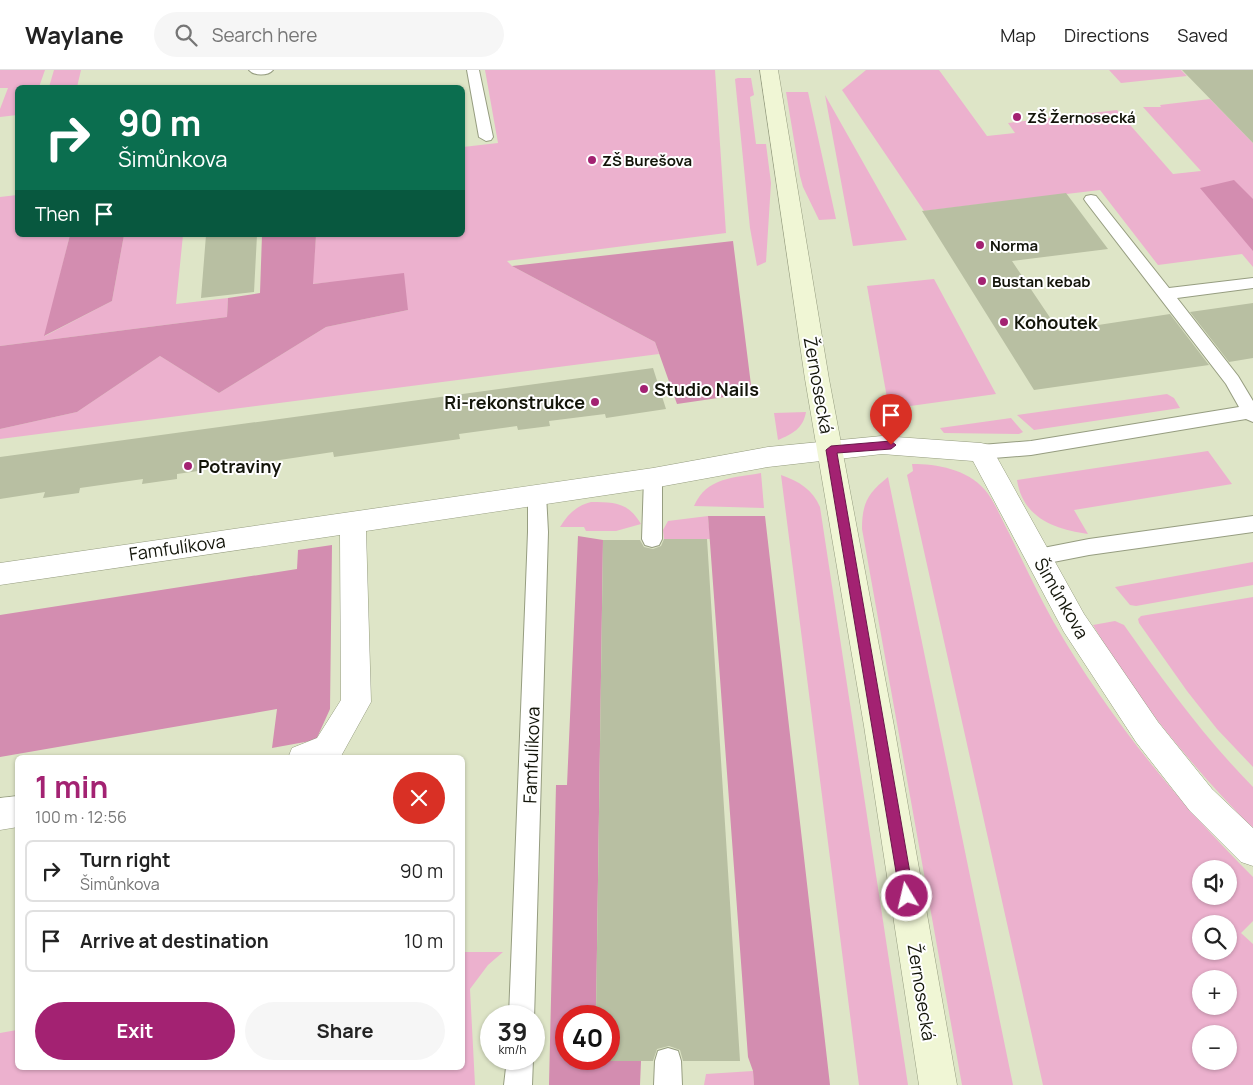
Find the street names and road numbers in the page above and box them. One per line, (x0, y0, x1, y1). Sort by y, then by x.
street label: Žernosecká (799, 335, 839, 435)
street label: Famfulíkova (127, 528, 227, 566)
street label: Šimůnkova (1029, 553, 1095, 643)
street label: Famfulíkova (517, 706, 545, 804)
street label: Žernosecká (902, 942, 942, 1042)

